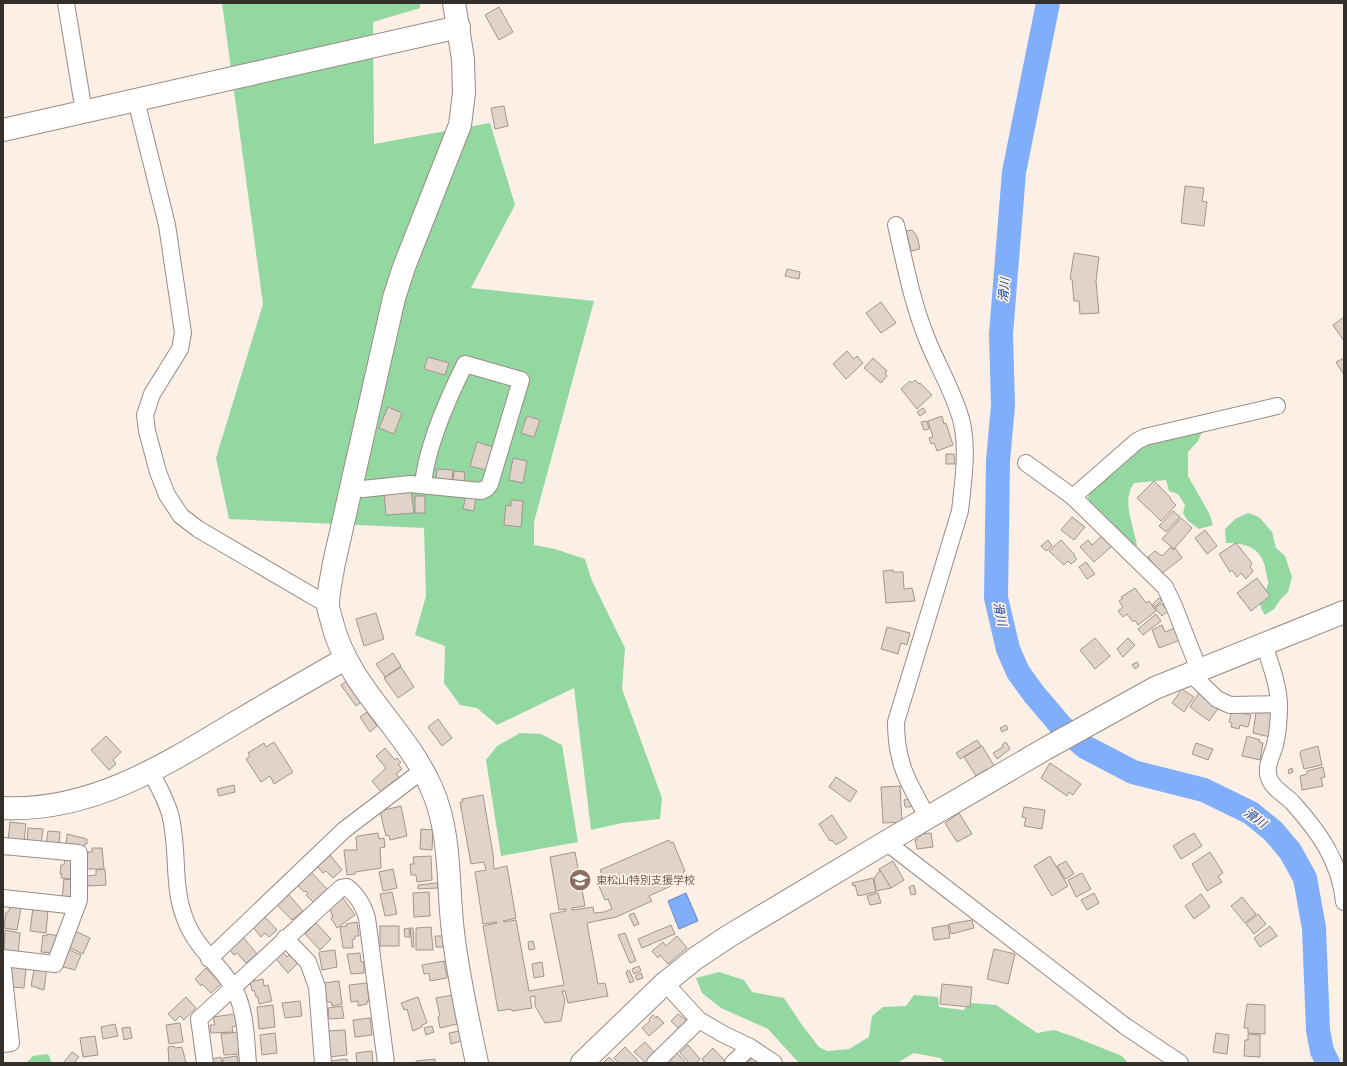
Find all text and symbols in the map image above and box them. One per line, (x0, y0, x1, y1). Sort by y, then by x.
water label: 滑川 (995, 275, 1011, 302)
water label: 滑川 (992, 601, 1011, 629)
water label: 滑川 (1242, 805, 1271, 831)
school or university icon: 東松山特別支援学校 (567, 867, 593, 893)
place label: 東松山特別支援学校 (596, 873, 695, 886)

